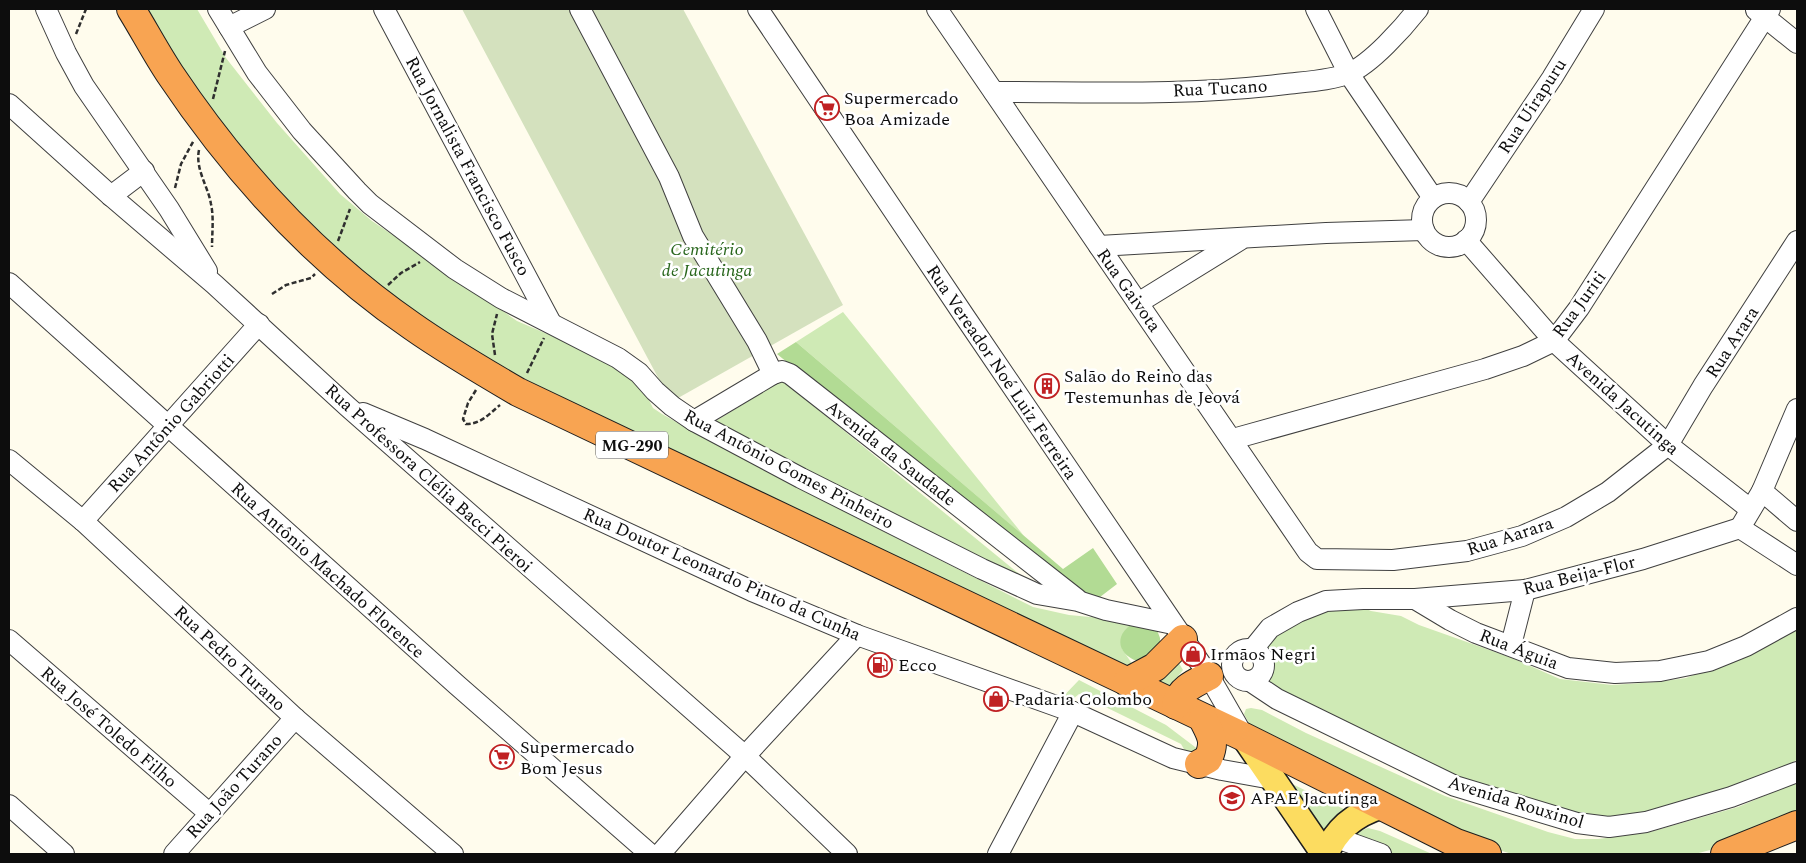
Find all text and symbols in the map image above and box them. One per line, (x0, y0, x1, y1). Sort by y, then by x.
street label: Rua Jornalista Francisco Fusco (398, 52, 537, 281)
street label: Rua Uirapuru (1491, 53, 1573, 159)
street label: Rua Tucano (1172, 73, 1268, 104)
place label: Supermercado Boa Amizade (844, 85, 958, 133)
supermarket icon: Supermercado Boa Amizade (814, 95, 840, 121)
park label: Cemitério de Jacutinga (662, 236, 752, 284)
street label: Rua Gaivota (1090, 243, 1168, 338)
street label: Rua Vereador Noé Luiz Ferreira (919, 259, 1084, 485)
street label: Rua Juriti (1546, 265, 1613, 343)
street label: Rua Arara (1699, 301, 1766, 384)
street label: Avenida Jacutinga (1560, 345, 1685, 462)
street label: Rua Antônio Gabriotti (101, 348, 241, 499)
place label: Salão do Reino das Testemunhas de Jeová (1064, 363, 1240, 411)
building icon: Salão do Reino das Testemunhas de Jeová (1034, 373, 1060, 399)
street label: Rua Professora Clélia Bacci Pieroi (319, 377, 539, 579)
street label: Avenida da Saudade (820, 394, 962, 513)
street label: Rua Antônio Gomes Pinheiro (679, 402, 899, 537)
road number: MG-290 (596, 432, 668, 458)
street label: Rua Antônio Machado Florence (225, 476, 431, 665)
street label: Rua Doutor Leonardo Pinto da Cunha (579, 501, 865, 648)
street label: Rua Aarara (1463, 510, 1557, 563)
street label: Rua Beija-Flor (1520, 548, 1638, 603)
street label: Rua Pedro Turano (167, 599, 292, 718)
street label: Rua Águia (1475, 622, 1562, 677)
shop icon: Irmãos Negri (1180, 641, 1206, 667)
place label: Irmãos Negri (1210, 641, 1316, 668)
fuel station icon: Ecco (867, 652, 893, 678)
place label: Ecco (898, 652, 937, 679)
street label: Rua José Toledo Filho (34, 660, 183, 795)
shop icon: Padaria Colombo (983, 686, 1009, 712)
place label: Padaria Colombo (1014, 686, 1152, 713)
street label: Rua João Turano (180, 728, 289, 845)
place label: Supermercado Bom Jesus (520, 734, 634, 782)
supermarket icon: Supermercado Bom Jesus (489, 744, 515, 770)
street label: Avenida Rouxinol (1444, 769, 1587, 836)
school or university icon: APAE Jacutinga (1219, 785, 1245, 811)
place label: APAE Jacutinga (1250, 785, 1378, 812)

